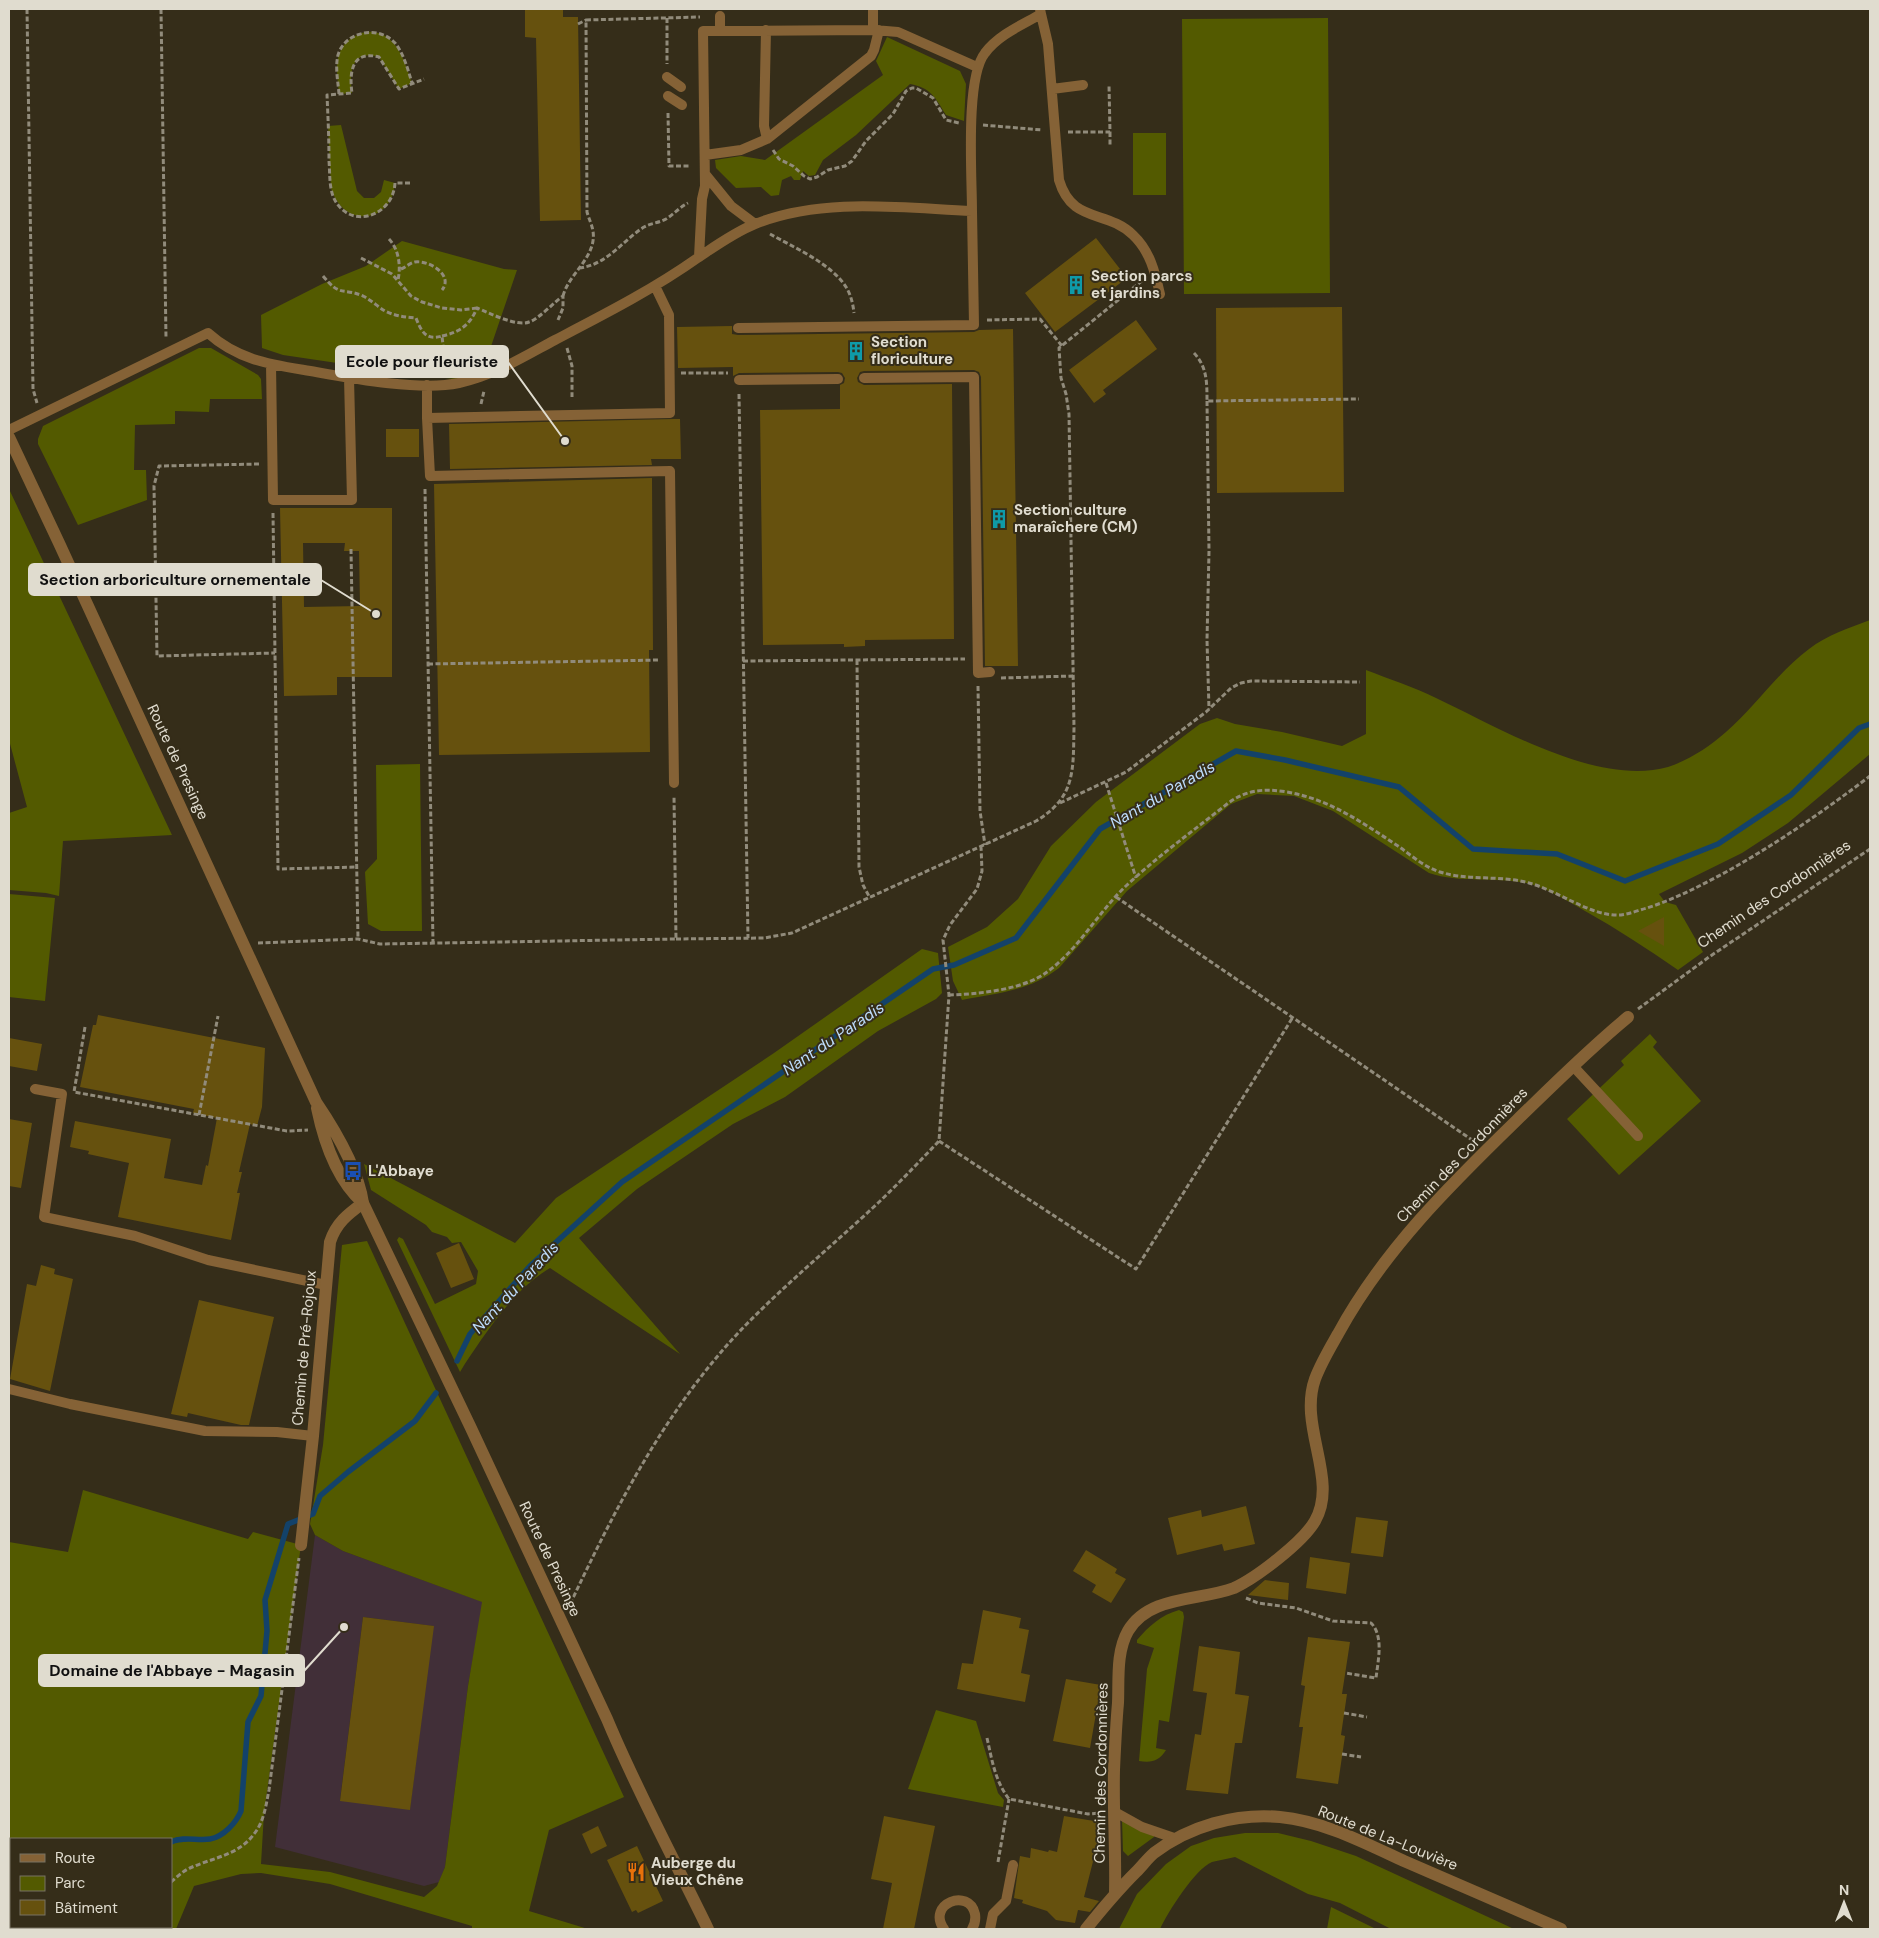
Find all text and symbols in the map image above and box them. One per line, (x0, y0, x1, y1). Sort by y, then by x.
place label: Section parcs et jardins (1091, 266, 1192, 303)
building icon: Section parcs et jardins (1065, 274, 1087, 296)
place label: Section floriculture (871, 332, 953, 369)
building icon: Section floriculture (845, 340, 867, 362)
callout: Ecole pour fleuriste (336, 346, 508, 377)
text: Ecole pour fleuriste (346, 351, 498, 372)
place label: Section culture maraîchere (CM) (1014, 500, 1137, 537)
building icon: Section culture maraîchere (CM) (988, 508, 1010, 530)
callout: Section arboriculture ornementale (29, 564, 321, 595)
text: Section arboriculture ornementale (39, 569, 311, 590)
street label: Route de Presinge (143, 701, 213, 823)
water label: Nant du Paradis (1106, 756, 1219, 833)
street label: Chemin des Cordonnières (1693, 835, 1855, 953)
water label: Nant du Paradis (778, 997, 888, 1080)
street label: Chemin des Cordonnières (1392, 1083, 1532, 1227)
bus stop icon: L'Abbaye (342, 1160, 364, 1182)
place label: L'Abbaye (368, 1161, 434, 1181)
water label: Nant du Paradis (467, 1237, 563, 1338)
street label: Chemin de Pré-Rojoux (287, 1269, 321, 1427)
street label: Route de Presinge (515, 1498, 585, 1620)
callout: Domaine de l'Abbaye - Magasin (39, 1655, 304, 1686)
text: Domaine de l'Abbaye - Magasin (49, 1660, 295, 1681)
street label: Chemin des Cordonnières (1089, 1682, 1113, 1864)
street label: Route de La-Louvière (1315, 1801, 1461, 1875)
legend (10, 1838, 172, 1928)
text: Route (55, 1848, 95, 1868)
place label: Auberge du Vieux Chêne (651, 1853, 744, 1890)
restaurant icon: Auberge du Vieux Chêne (625, 1861, 647, 1883)
text: Parc (55, 1873, 85, 1893)
north arrow (1819, 1878, 1869, 1928)
text: N (1839, 1881, 1849, 1899)
text: Bâtiment (55, 1898, 118, 1918)

